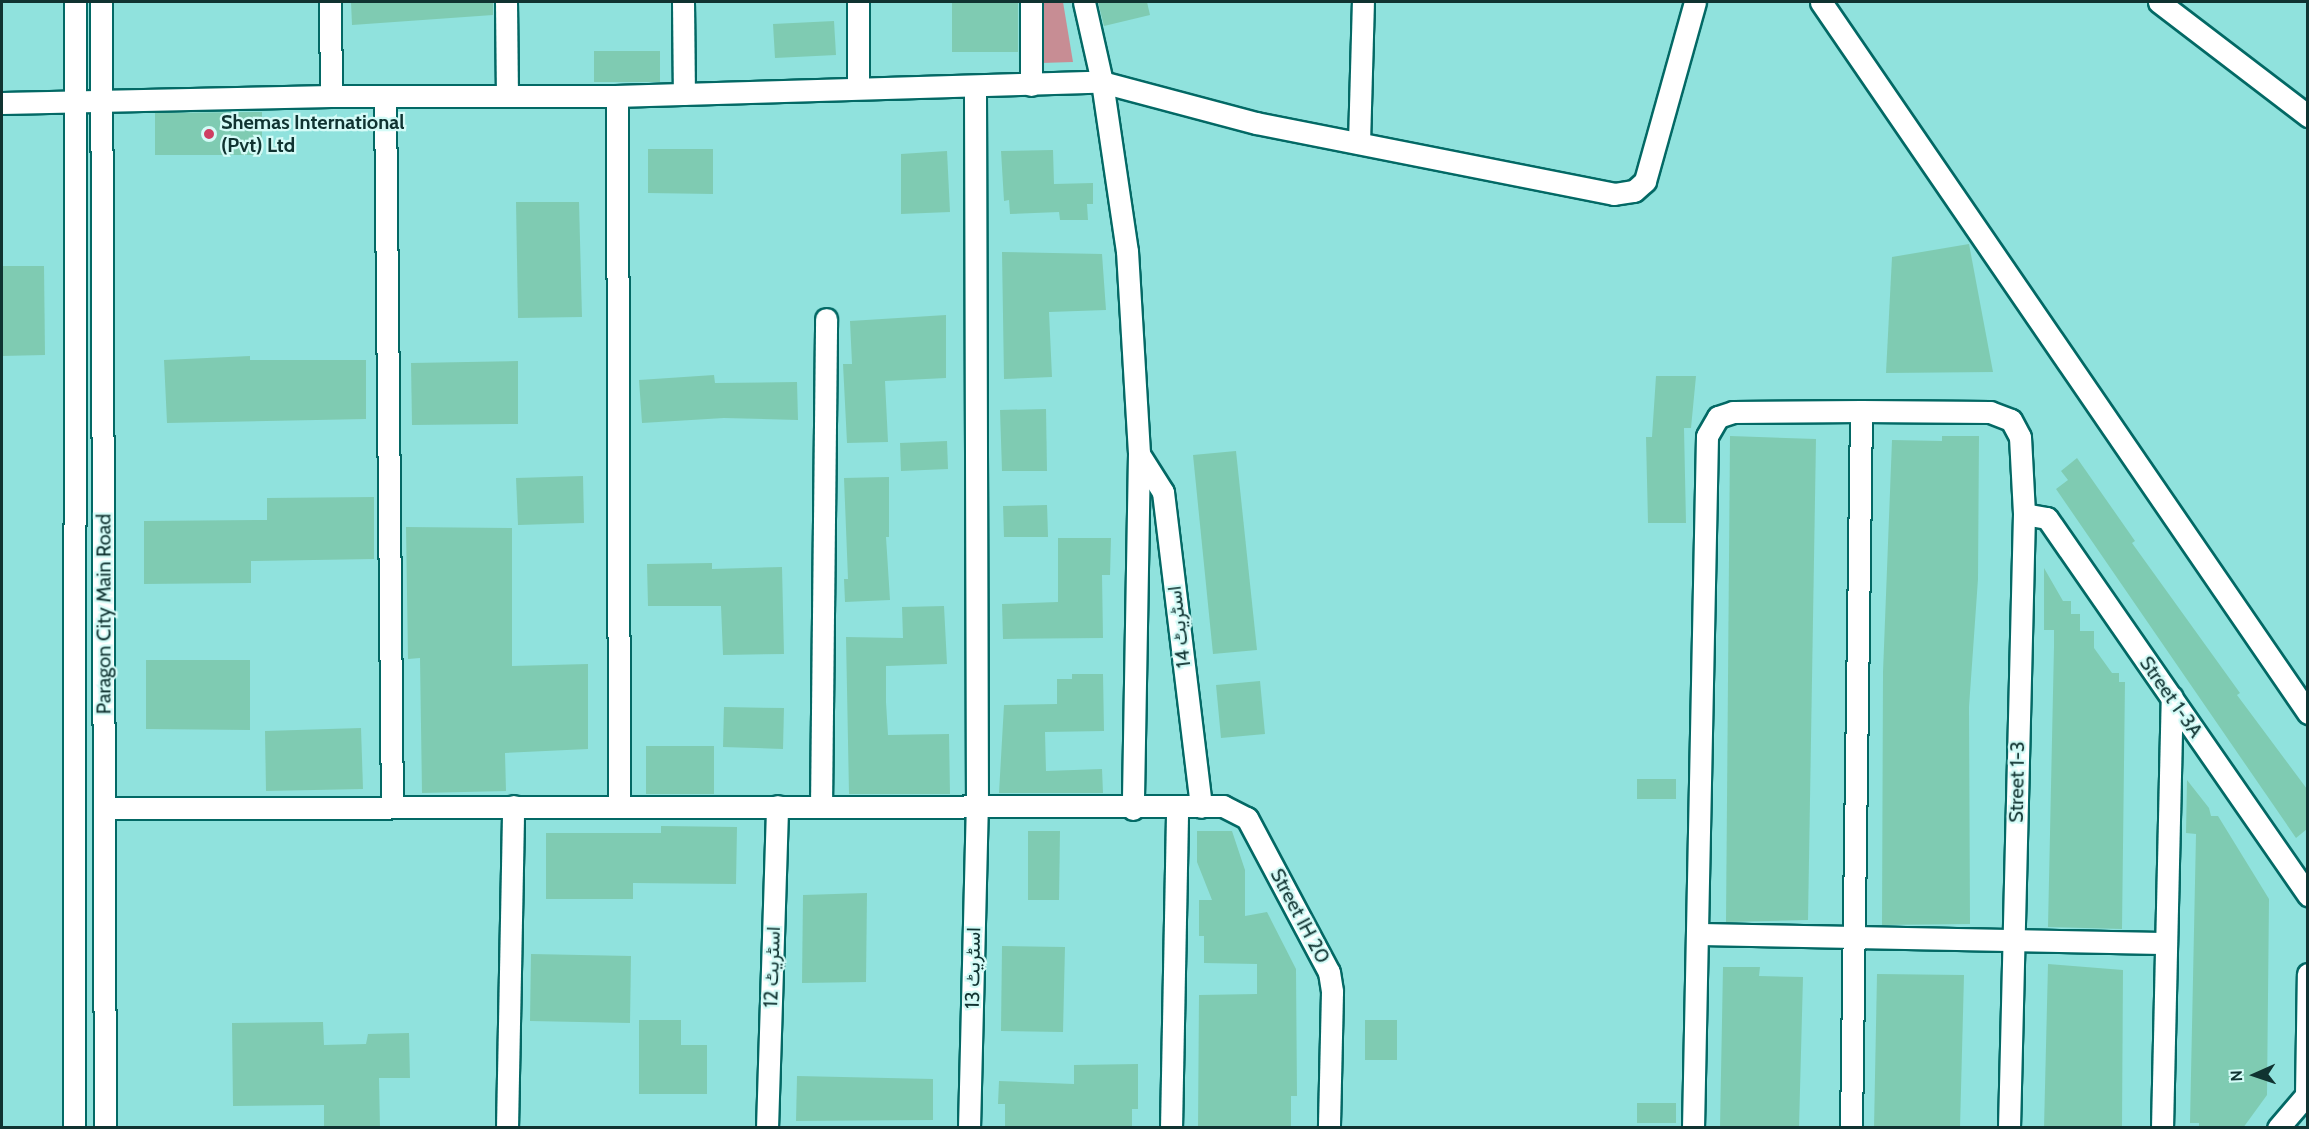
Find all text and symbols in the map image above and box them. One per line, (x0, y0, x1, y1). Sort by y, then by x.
place label: Shemas International (Pvt) Ltd (221, 110, 404, 157)
marker: Shemas International (Pvt) Ltd (202, 127, 216, 141)
street label: Paragon City Main Road (92, 514, 116, 714)
street label: اسٹریٹ 14 (1162, 585, 1196, 669)
street label: Street 1-3A (2134, 652, 2208, 742)
street label: Street 1-3 (2004, 741, 2030, 823)
street label: Street IH 20 (1265, 864, 1335, 968)
street label: اسٹریٹ 12 (759, 926, 785, 1008)
street label: اسٹریٹ 13 (960, 927, 986, 1009)
north arrow (2225, 1045, 2285, 1105)
text: N (2227, 1070, 2246, 1082)

